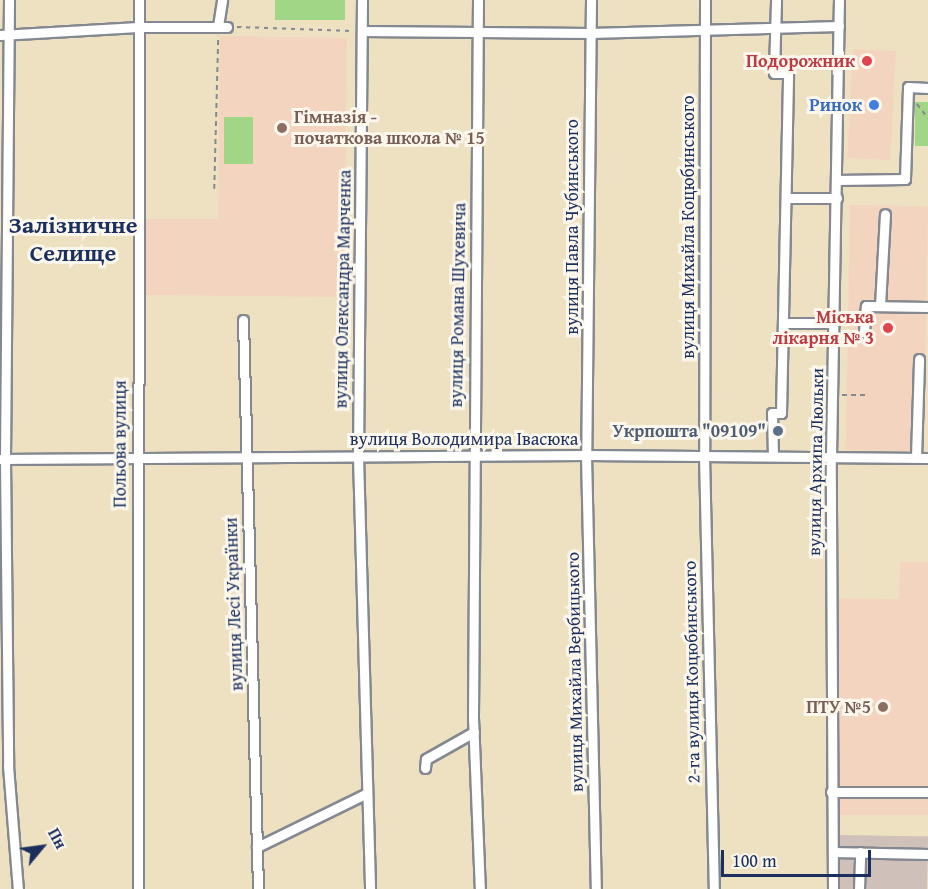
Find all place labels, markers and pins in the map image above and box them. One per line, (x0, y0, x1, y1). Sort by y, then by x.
place label: Подорожник (746, 50, 855, 72)
marker: Подорожник (860, 54, 874, 68)
place label: Ринок (809, 94, 862, 116)
marker: Ринок (867, 98, 881, 112)
place label: Гімназія - початкова школа № 15 (294, 107, 485, 150)
marker: Гімназія - початкова школа № 15 (275, 121, 289, 135)
place label: Міська лікарня № 3 (772, 307, 874, 350)
marker: Міська лікарня № 3 (879, 319, 897, 337)
place label: Укрпошта "09109" (612, 420, 766, 442)
marker: Укрпошта "09109" (771, 424, 785, 438)
place label: ПТУ №5 (806, 696, 871, 718)
marker: ПТУ №5 (876, 700, 890, 714)

